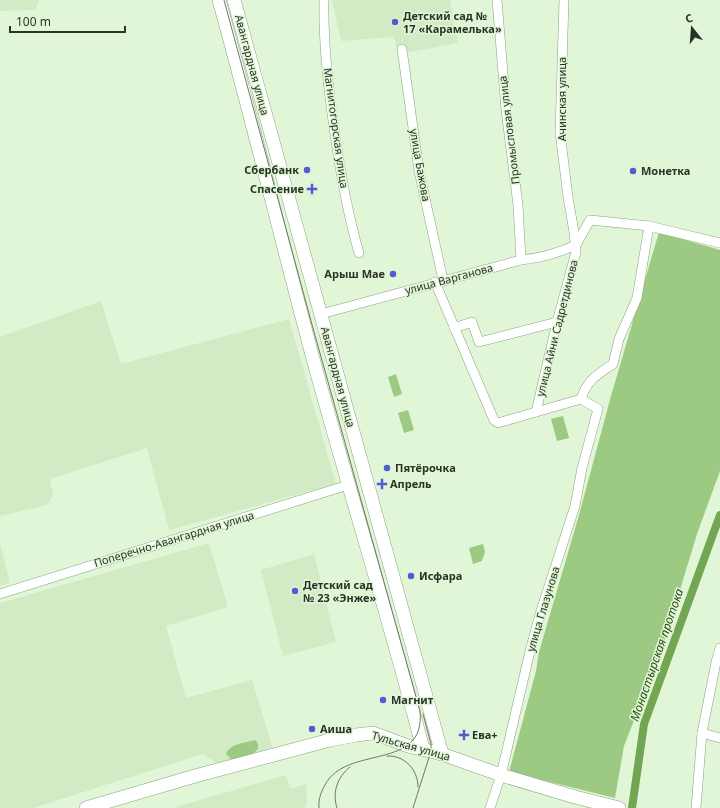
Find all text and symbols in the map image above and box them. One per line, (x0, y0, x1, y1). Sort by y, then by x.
scale bar (10, 8, 125, 34)
place label: Детский сад № 17 «Карамелька» (403, 8, 502, 36)
north arrow (672, 8, 712, 48)
text: С (683, 10, 695, 26)
text: 100 m (16, 13, 51, 30)
street label: Авангардная улица (232, 13, 273, 117)
marker: Детский сад № 17 «Карамелька» (390, 17, 400, 27)
street label: Ачинская улица (554, 57, 569, 141)
street label: Магнитогорская улица (321, 67, 352, 189)
street label: Промысловая улица (494, 75, 523, 185)
street label: улица Бажова (407, 127, 434, 202)
place label: Сбербанк (244, 162, 299, 177)
place label: Монетка (641, 163, 690, 178)
marker: Сбербанк (302, 165, 312, 175)
marker: Монетка (628, 166, 638, 176)
place label: Спасение (250, 181, 304, 196)
marker: Спасение (307, 184, 317, 194)
street label: улица Айни Садретдинова (532, 258, 581, 398)
street label: улица Варганова (403, 260, 495, 297)
place label: Арыш Мае (324, 266, 385, 281)
marker: Арыш Мае (388, 269, 398, 279)
street label: Авангардная улица (318, 325, 359, 429)
place label: Пятёрочка (395, 460, 456, 475)
marker: Пятёрочка (382, 463, 392, 473)
place label: Апрель (390, 476, 432, 491)
marker: Апрель (377, 479, 387, 489)
street label: Поперечно-Авангардная улица (92, 507, 256, 570)
street label: улица Глазунова (522, 564, 563, 653)
place label: Исфара (419, 568, 462, 583)
marker: Исфара (406, 571, 416, 581)
place label: Детский сад № 23 «Энже» (303, 577, 377, 605)
marker: Детский сад № 23 «Энже» (290, 586, 300, 596)
water label: Монастырская протока (626, 586, 687, 724)
place label: Магнит (391, 692, 434, 707)
marker: Магнит (378, 695, 388, 705)
place label: Аиша (320, 721, 352, 736)
marker: Аиша (307, 724, 317, 734)
street label: Тульская улица (370, 727, 452, 764)
place label: Ева+ (472, 727, 498, 742)
marker: Ева+ (459, 730, 469, 740)

